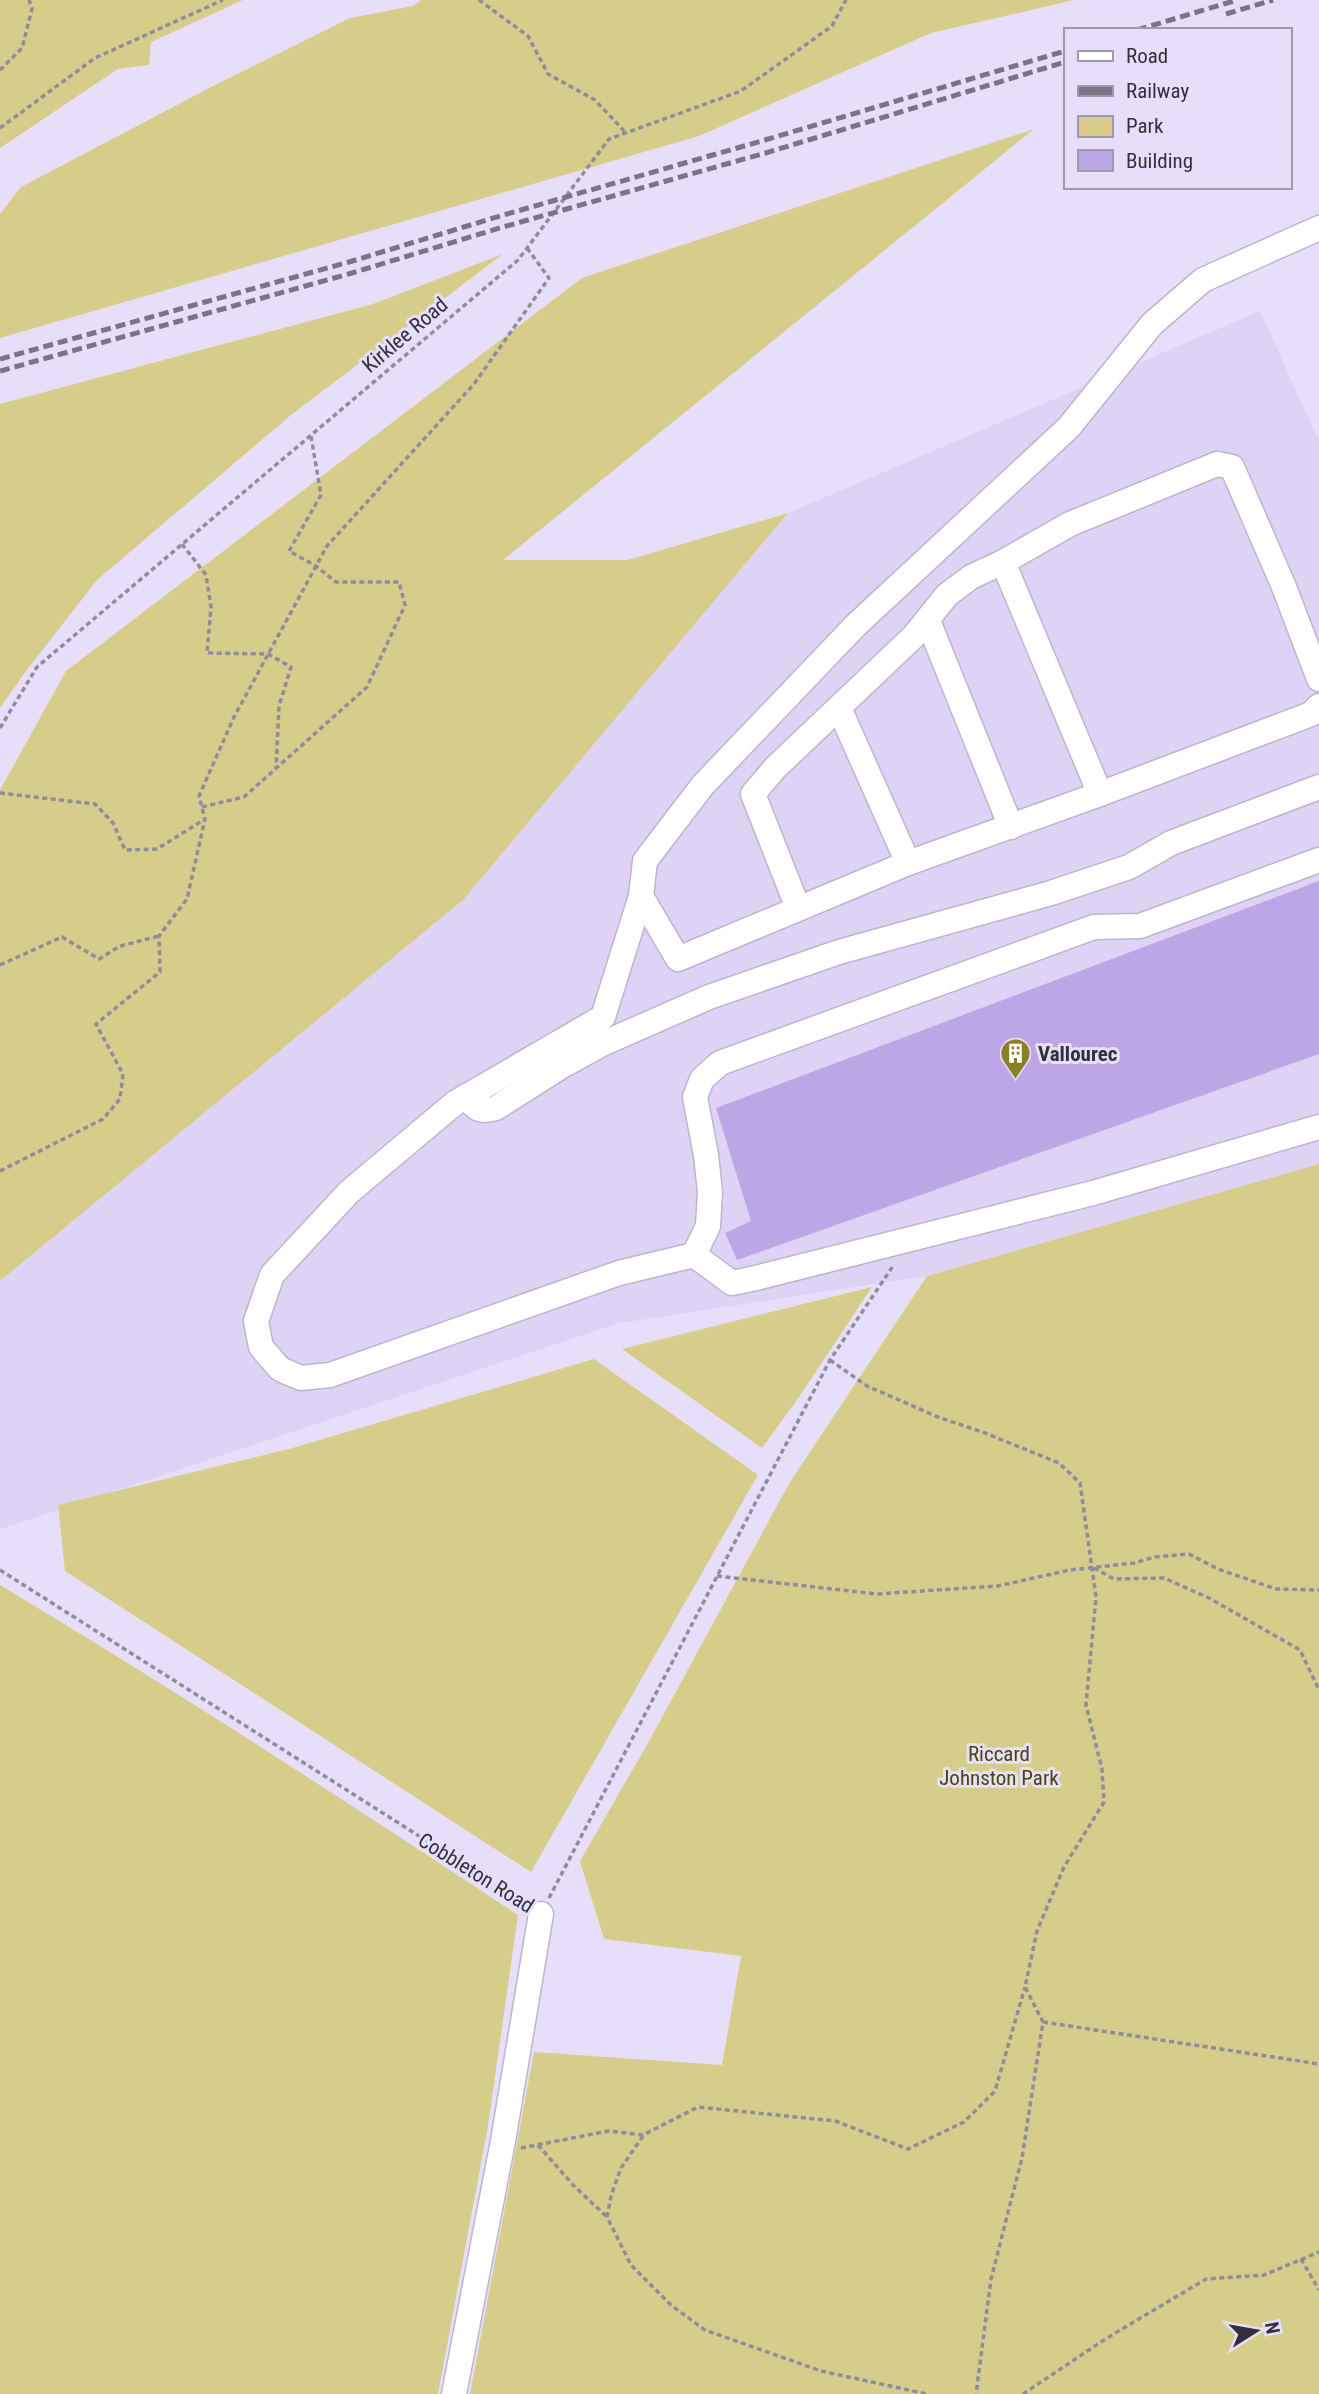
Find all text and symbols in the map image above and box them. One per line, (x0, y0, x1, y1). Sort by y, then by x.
legend (1064, 28, 1291, 189)
text: Road (1126, 44, 1168, 68)
text: Railway (1126, 79, 1189, 103)
text: Park (1126, 114, 1164, 138)
text: Building (1126, 149, 1193, 173)
street label: Kirklee Road (358, 292, 452, 378)
building icon: Vallourec (998, 1037, 1032, 1081)
place label: Vallourec (1038, 1042, 1118, 1066)
park label: Riccard Johnston Park (939, 1742, 1059, 1790)
street label: Cobbleton Road (414, 1828, 538, 1918)
north arrow (1221, 2296, 1291, 2366)
text: N (1260, 2320, 1285, 2336)

